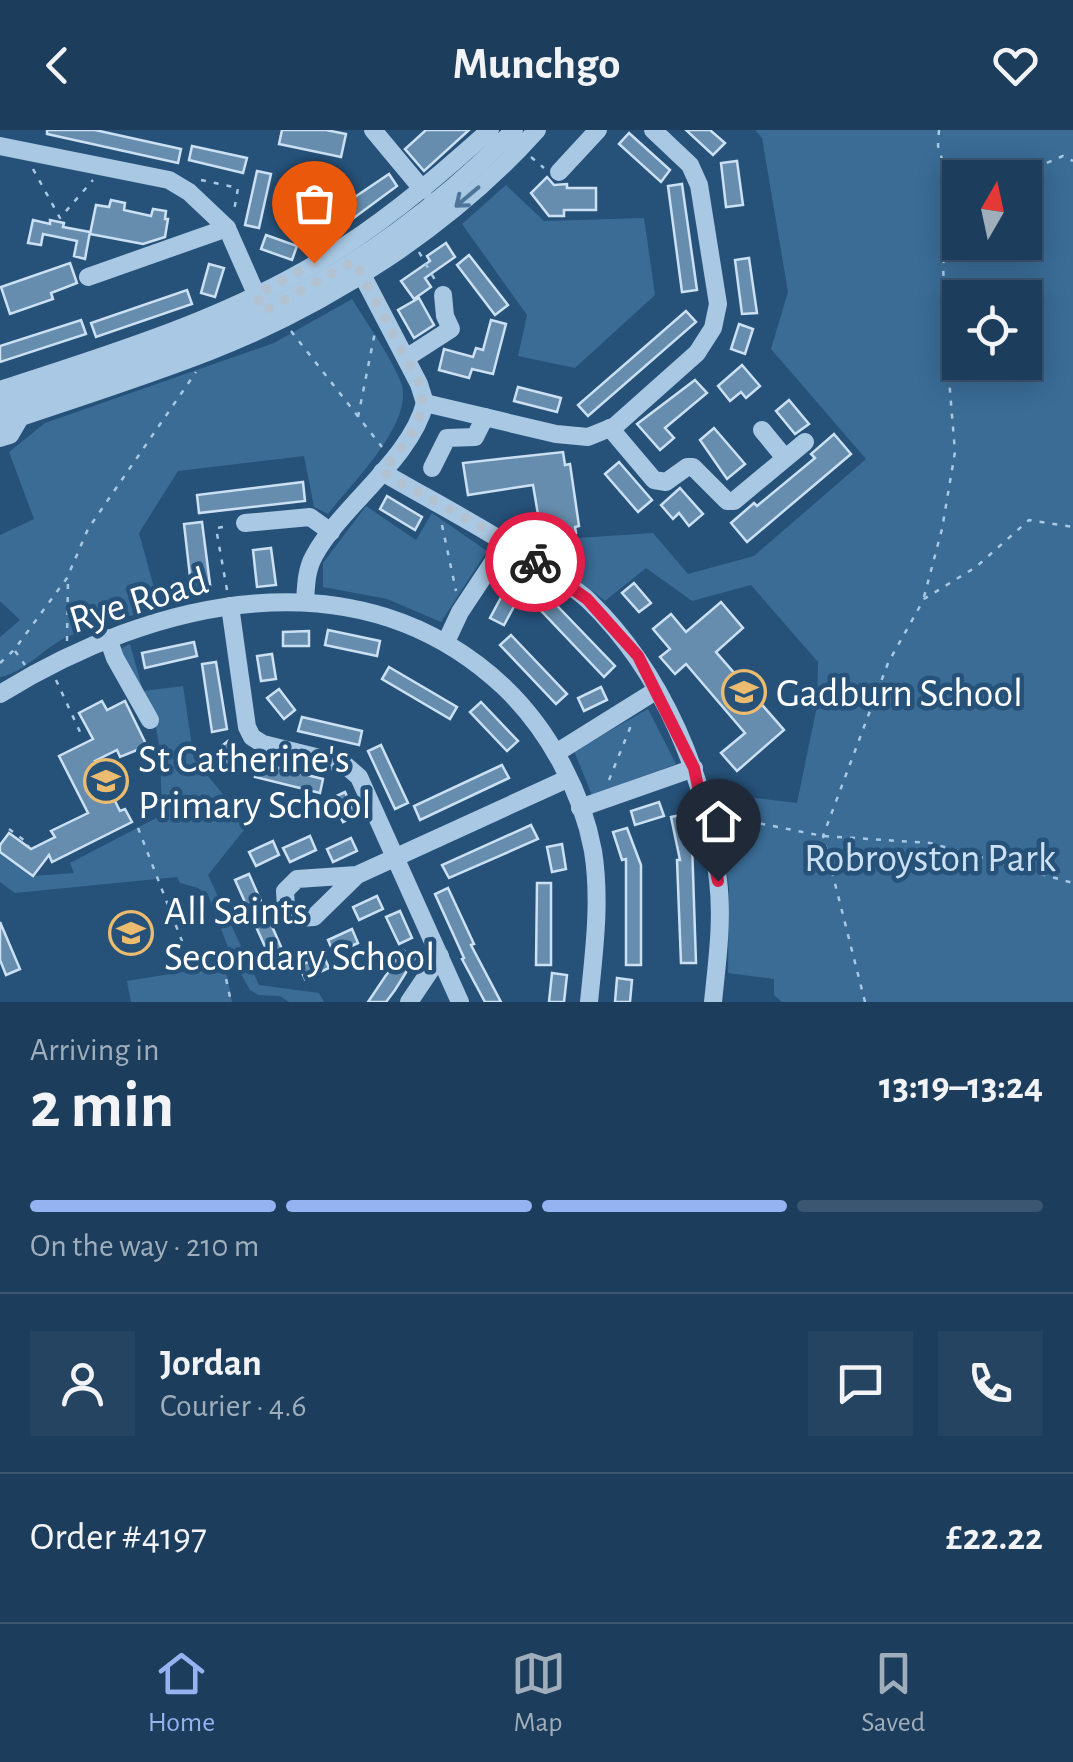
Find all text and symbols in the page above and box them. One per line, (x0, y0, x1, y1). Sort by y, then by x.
icon: back (30, 38, 85, 93)
icon: heart (988, 38, 1043, 93)
text: Munchgo (453, 42, 620, 87)
north arrow (942, 160, 1042, 260)
map controls (942, 160, 1042, 380)
pin (272, 161, 357, 264)
icon: bag (287, 176, 342, 231)
one-way arrow (454, 186, 480, 208)
button: locate (942, 280, 1042, 380)
courier (485, 512, 585, 612)
icon: bike (508, 535, 563, 590)
street label: Rye Road (65, 561, 213, 641)
school or university icon: Gadburn School (721, 669, 767, 715)
place label: Gadburn School (776, 674, 1023, 714)
place label: St Catherine's Primary School (138, 740, 371, 826)
school or university icon: St Catherine's Primary School (83, 758, 129, 804)
pin (676, 779, 761, 882)
icon: home (691, 794, 746, 849)
park label: Robroyston Park (804, 839, 1056, 879)
place label: All Saints Secondary School (164, 892, 435, 978)
school or university icon: All Saints Secondary School (108, 910, 154, 956)
text: Arriving in (30, 1034, 159, 1066)
text: 13:19–13:24 (879, 1068, 1043, 1106)
text: 2 min (30, 1074, 174, 1139)
text: On the way · 210 m (30, 1230, 259, 1262)
button: person (30, 1331, 135, 1436)
button: chat (808, 1331, 913, 1436)
button: phone (938, 1331, 1043, 1436)
text: Jordan (160, 1345, 262, 1383)
text: Courier · 4.6 (160, 1390, 307, 1422)
text: Order #4197 (30, 1519, 207, 1557)
text: £22.22 (946, 1519, 1043, 1557)
tab: Home (148, 1646, 215, 1740)
tab: Map (511, 1646, 566, 1740)
tab: Saved (861, 1646, 925, 1740)

